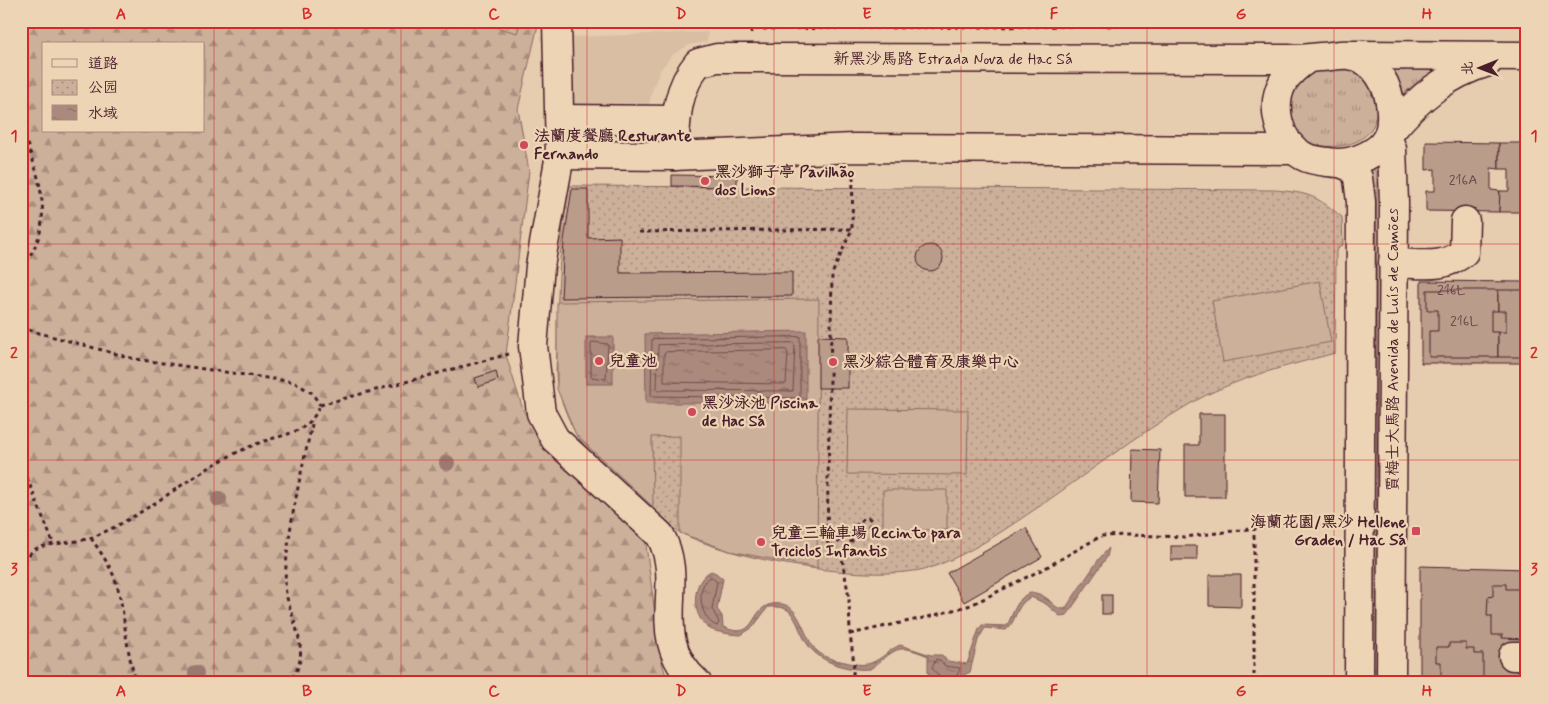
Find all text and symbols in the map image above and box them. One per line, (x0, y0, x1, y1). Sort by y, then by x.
text: A (116, 4, 126, 25)
text: B (302, 4, 312, 25)
text: C (488, 4, 500, 25)
text: D (675, 4, 687, 25)
text: E (862, 4, 872, 25)
text: F (1050, 4, 1059, 25)
text: G (1236, 4, 1247, 25)
text: H (1422, 4, 1433, 25)
legend (42, 42, 205, 132)
north arrow (1456, 42, 1506, 92)
street label: 新黑沙馬路 Estrada Nova de Hac Sá (833, 49, 1073, 70)
text: 道路 (88, 54, 118, 74)
text: 北 (1459, 61, 1477, 75)
text: 公园 (88, 78, 118, 98)
text: 水域 (88, 104, 118, 124)
text: 1 (10, 126, 18, 147)
place label: 法蘭度餐廳 Resturante Fernando (534, 126, 692, 165)
text: 1 (1530, 126, 1538, 147)
marker: 法蘭度餐廳 Resturante Fernando (518, 139, 530, 151)
place label: 黑沙獅子亭 Pavilhão dos Lions (715, 162, 854, 201)
house number: 216A (1449, 171, 1477, 189)
marker: 黑沙獅子亭 Pavilhão dos Lions (699, 175, 711, 187)
street label: 賈梅士大馬路 Avenida de Luís de Camões (1383, 208, 1404, 492)
house number: 216L (1437, 281, 1465, 299)
house number: 216L (1450, 312, 1478, 330)
text: 2 (10, 343, 18, 364)
text: 2 (1530, 343, 1538, 364)
place label: 兒童池 (609, 351, 657, 372)
place label: 黑沙綜合體育及康樂中心 (843, 352, 1019, 373)
marker: 兒童池 (593, 355, 605, 367)
marker: 黑沙綜合體育及康樂中心 (827, 356, 839, 368)
place label: 黑沙泳池 Piscina de Hac Sá (702, 393, 818, 432)
marker: 黑沙泳池 Piscina de Hac Sá (686, 406, 698, 418)
place label: 海蘭花園/黑沙 Hellene Graden / Hac Sá (1250, 512, 1406, 551)
place label: 兒童三輪車場 Recinto para Triciclos Infantis (771, 523, 961, 562)
marker: 海蘭花園/黑沙 Hellene Graden / Hac Sá (1410, 525, 1422, 537)
marker: 兒童三輪車場 Recinto para Triciclos Infantis (755, 536, 767, 548)
text: 3 (10, 559, 18, 580)
text: 3 (1530, 559, 1538, 580)
text: A (116, 681, 126, 702)
text: B (302, 681, 312, 702)
text: C (488, 681, 500, 702)
text: D (675, 681, 687, 702)
text: E (862, 681, 872, 702)
text: F (1050, 681, 1059, 702)
text: G (1236, 681, 1247, 702)
text: H (1422, 681, 1433, 702)

